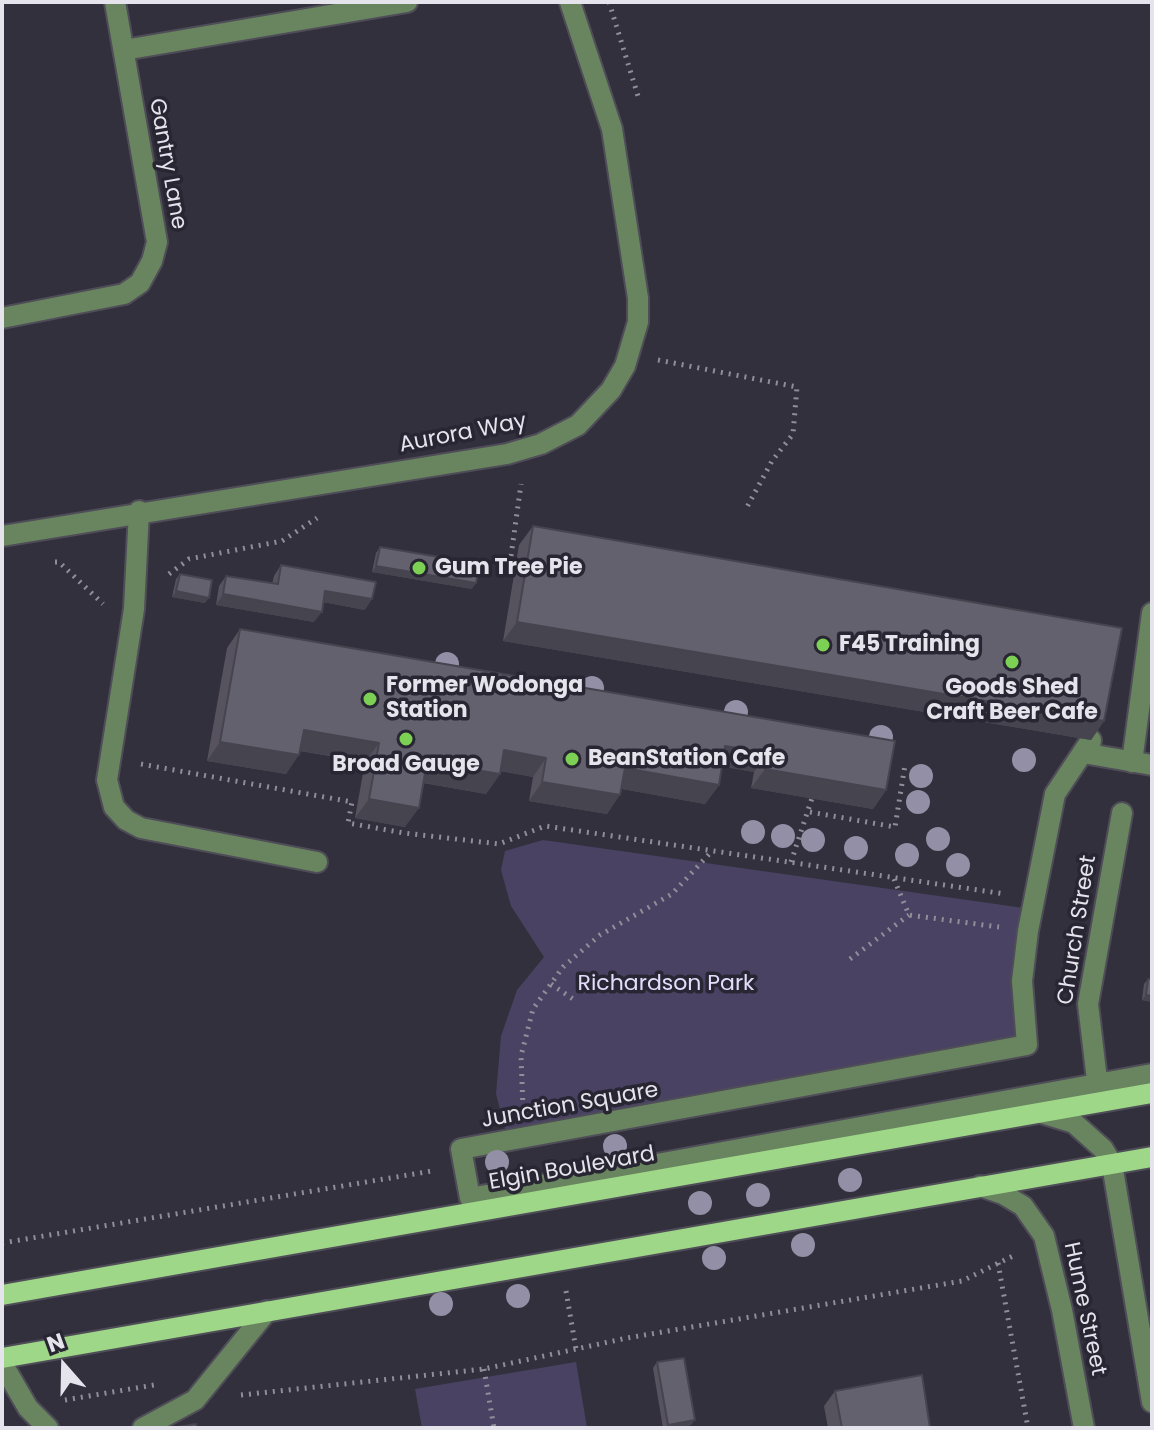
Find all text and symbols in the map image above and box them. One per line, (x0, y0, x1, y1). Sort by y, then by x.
street label: Gantry Lane (142, 96, 192, 232)
street label: Aurora Way (397, 409, 529, 459)
place label: Gum Tree Pie (435, 555, 583, 581)
marker: Gum Tree Pie (410, 559, 428, 577)
place label: F45 Training (839, 632, 980, 658)
marker: F45 Training (814, 636, 832, 654)
marker: Goods Shed Craft Beer Cafe (1003, 653, 1021, 671)
place label: Former Wodonga Station (386, 673, 583, 724)
place label: Goods Shed Craft Beer Cafe (926, 675, 1098, 726)
marker: Former Wodonga Station (361, 690, 379, 708)
marker: Broad Gauge (397, 730, 415, 748)
place label: BeanStation Cafe (588, 746, 785, 772)
marker: BeanStation Cafe (563, 750, 581, 768)
place label: Broad Gauge (332, 752, 480, 778)
street label: Church Street (1053, 853, 1103, 1007)
park label: Richardson Park (578, 971, 754, 997)
street label: Junction Square (479, 1077, 661, 1135)
street label: Elgin Boulevard (487, 1141, 657, 1197)
street label: Hume Street (1057, 1240, 1111, 1378)
north arrow (24, 1326, 104, 1406)
text: N (43, 1326, 69, 1360)

